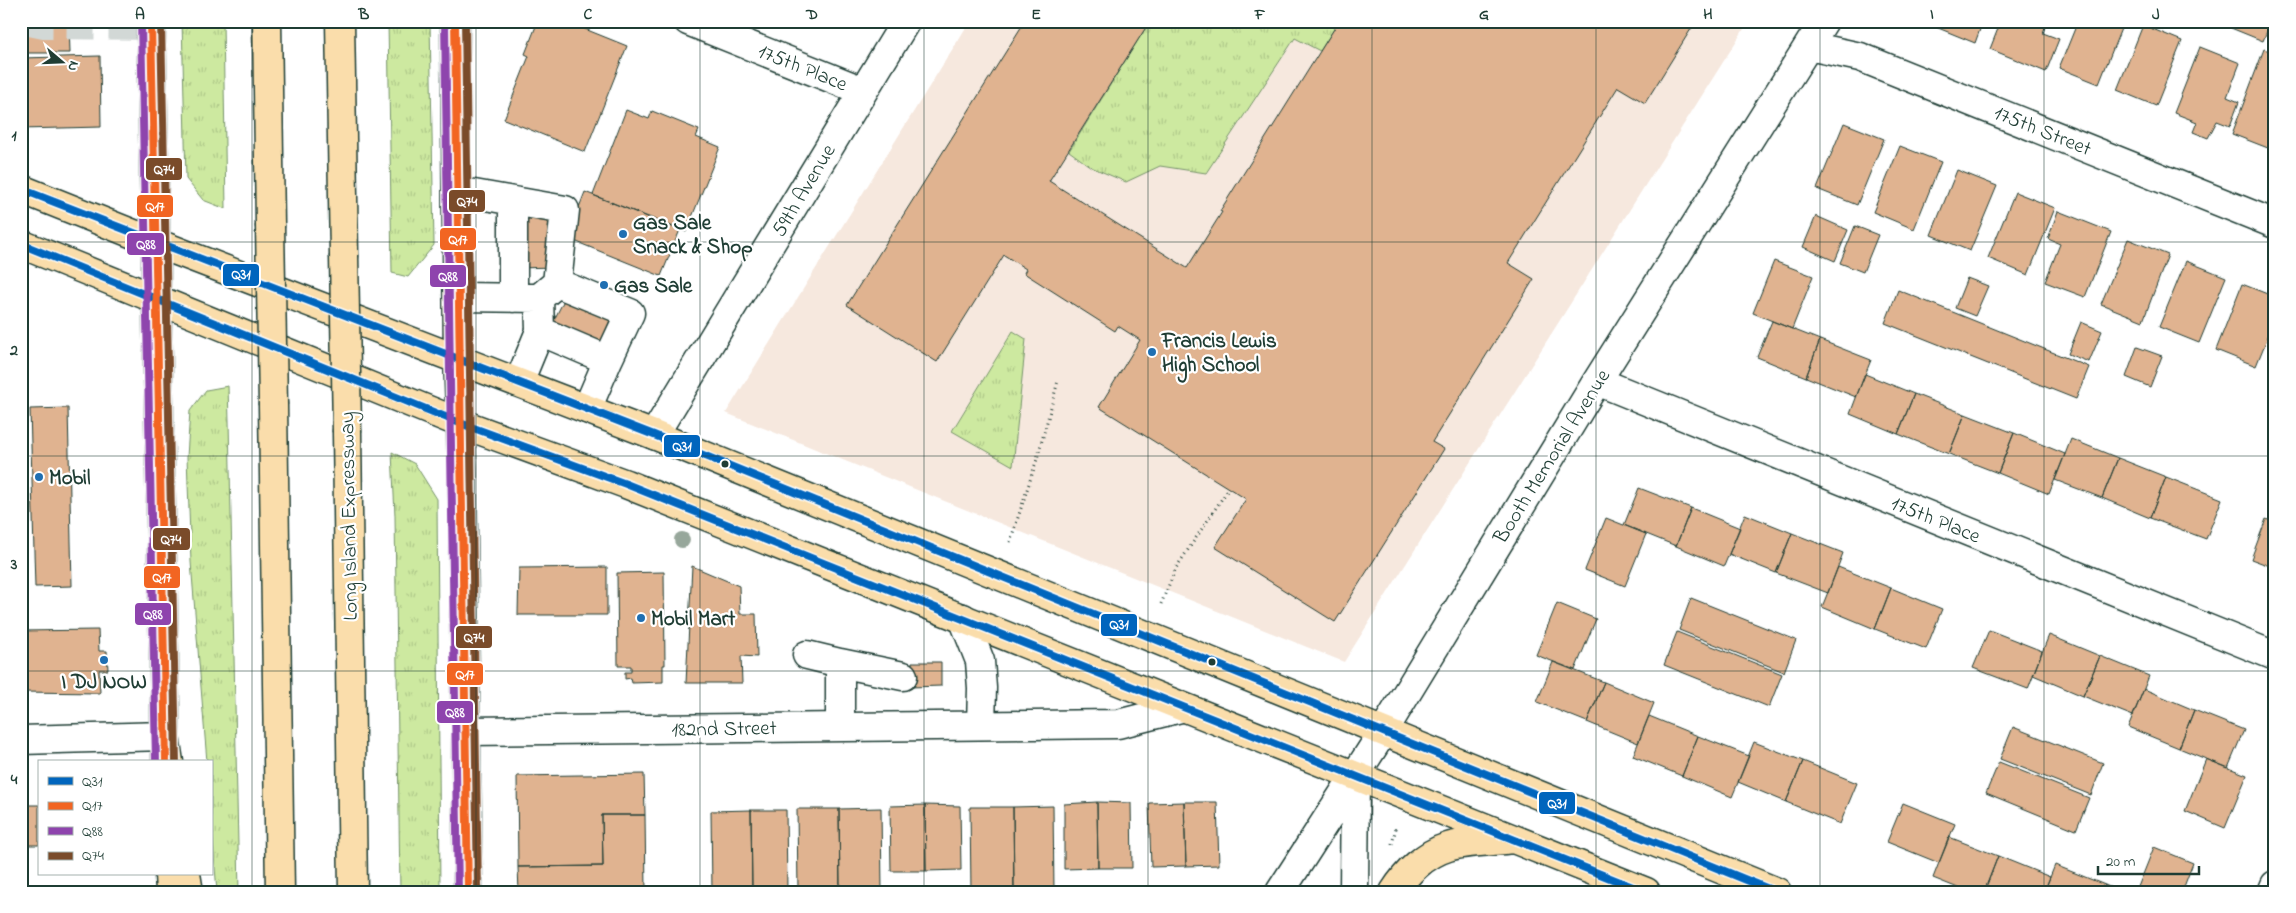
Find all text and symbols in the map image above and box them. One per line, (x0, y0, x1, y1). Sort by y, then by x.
text: A (135, 3, 145, 27)
text: B (358, 3, 370, 27)
text: C (584, 3, 593, 27)
text: D (805, 3, 818, 27)
text: E (1031, 3, 1041, 27)
text: F (1254, 3, 1266, 27)
text: G (1479, 3, 1489, 27)
text: H (1703, 3, 1713, 27)
text: I (1930, 3, 1934, 27)
text: J (2152, 3, 2160, 27)
street label: 175th Place (753, 37, 852, 101)
north arrow (38, 38, 88, 88)
text: N (61, 58, 84, 74)
street label: 175th Street (1989, 99, 2095, 165)
text: 1 (11, 124, 17, 148)
street label: 59th Avenue (765, 138, 845, 243)
line badge: Q74 (145, 157, 183, 181)
text: Q74 (154, 160, 174, 181)
line badge: Q74 (448, 189, 486, 213)
text: Q74 (457, 192, 477, 213)
line badge: Q17 (136, 194, 174, 218)
text: Q17 (145, 197, 165, 218)
place label: Gas Sale Snack & Shop (633, 209, 753, 263)
line badge: Q17 (439, 227, 477, 251)
marker: Gas Sale Snack & Shop (617, 228, 629, 240)
text: Q17 (448, 230, 468, 251)
line badge: Q88 (126, 232, 165, 256)
text: Q88 (136, 235, 156, 256)
line badge: Q31 (222, 263, 260, 287)
line badge: Q88 (429, 264, 467, 288)
text: Q31 (231, 265, 251, 286)
text: Q88 (438, 267, 458, 288)
place label: Gas Sale (614, 272, 693, 302)
marker: Gas Sale (598, 279, 610, 291)
place label: Francis Lewis High School (1161, 327, 1277, 383)
text: 2 (9, 339, 18, 363)
marker: Francis Lewis High School (1146, 346, 1158, 358)
street label: Booth Memorial Avenue (1486, 363, 1619, 551)
street label: Long Island Expressway (333, 411, 369, 621)
line badge: Q31 (663, 434, 701, 458)
text: Q31 (672, 437, 692, 458)
unlabelled marker (720, 459, 730, 469)
place label: Mobil (49, 464, 91, 494)
marker: Mobil (33, 471, 45, 483)
street label: 175th Place (1886, 489, 1985, 553)
line badge: Q74 (152, 527, 191, 551)
text: Q74 (161, 530, 181, 551)
text: 3 (10, 553, 18, 577)
line badge: Q17 (143, 565, 181, 589)
text: Q17 (152, 568, 172, 589)
line badge: Q88 (134, 602, 172, 626)
text: Q88 (143, 605, 163, 626)
place label: Mobil Mart (651, 605, 736, 635)
marker: Mobil Mart (635, 612, 647, 624)
line badge: Q31 (1100, 613, 1138, 637)
text: Q31 (1109, 615, 1129, 636)
line badge: Q74 (455, 625, 493, 649)
text: Q74 (464, 628, 484, 649)
marker: I DJ NOW (98, 654, 110, 666)
unlabelled marker (1207, 657, 1217, 667)
line badge: Q17 (446, 662, 484, 686)
text: Q17 (455, 665, 475, 686)
place label: I DJ NOW (61, 668, 147, 698)
line badge: Q88 (436, 700, 474, 724)
text: Q88 (445, 703, 465, 724)
street label: 182nd Street (671, 714, 777, 746)
legend (38, 760, 212, 876)
text: 4 (10, 768, 18, 792)
text: Q31 (82, 771, 103, 793)
line badge: Q31 (1538, 791, 1576, 815)
text: Q31 (1547, 794, 1567, 815)
text: Q17 (82, 795, 103, 817)
text: Q88 (82, 821, 103, 843)
scale bar (2098, 843, 2200, 875)
text: Q74 (82, 845, 104, 867)
text: 20 m (2106, 851, 2136, 873)

